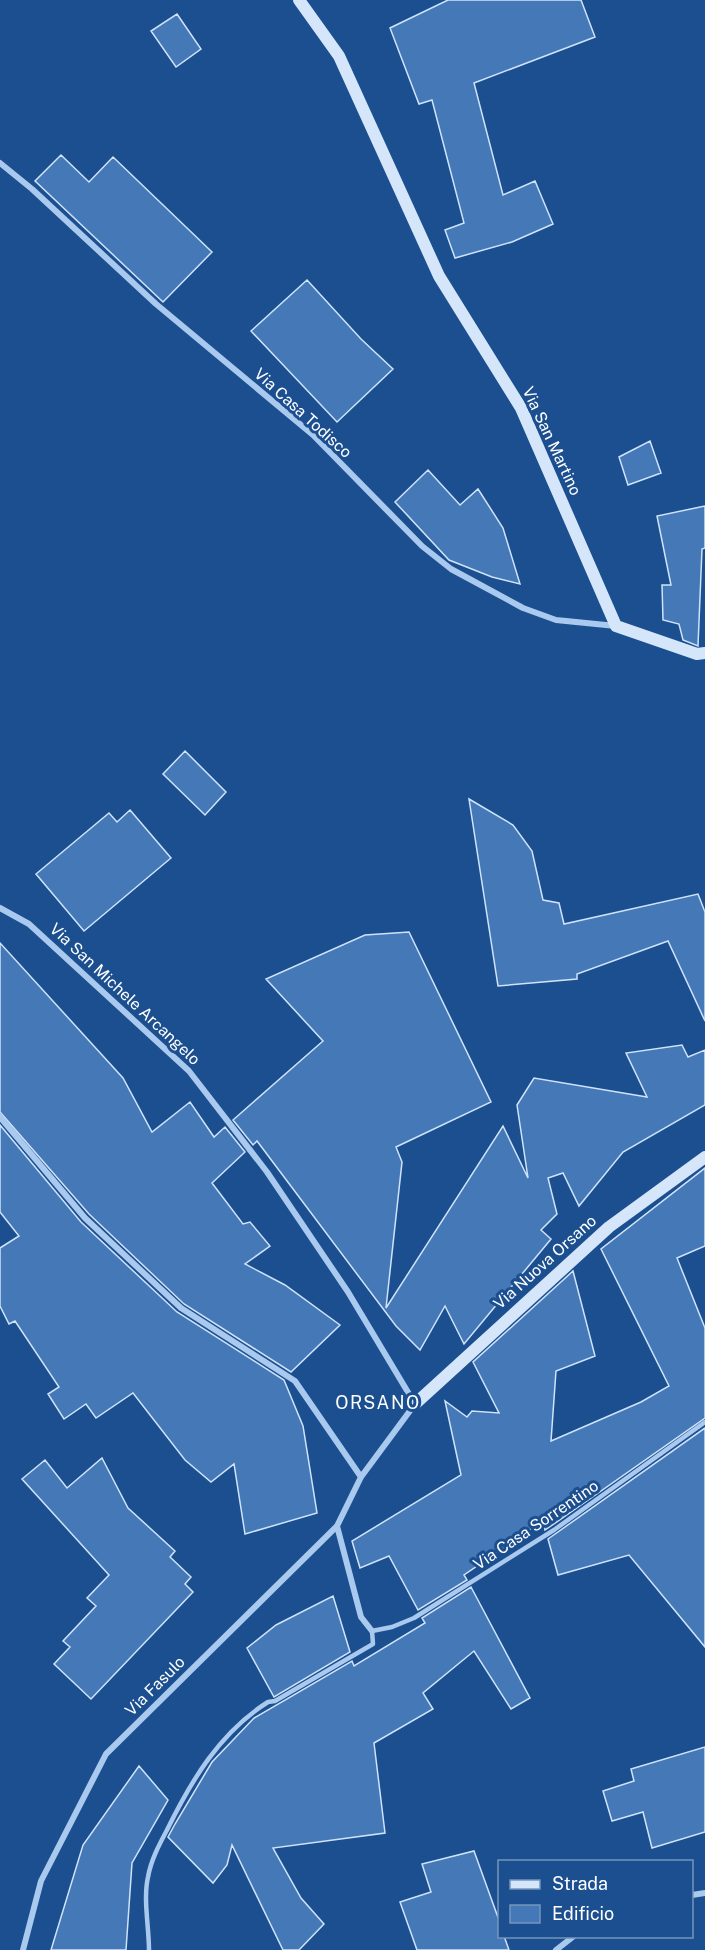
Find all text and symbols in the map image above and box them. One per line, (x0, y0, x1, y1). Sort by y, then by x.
street label: Via Casa Todisco (250, 364, 356, 462)
street label: Via San Martino (519, 384, 585, 498)
street label: Via San Michele Arcangelo (46, 919, 204, 1069)
street label: Via Nuova Orsano (490, 1211, 600, 1313)
district label: ORSANO (335, 1392, 421, 1413)
street label: Via Casa Sorrentino (470, 1476, 602, 1574)
street label: Via Fasulo (121, 1652, 189, 1720)
legend (498, 1860, 693, 1938)
text: Strada (552, 1873, 608, 1894)
text: Edificio (552, 1903, 614, 1924)

